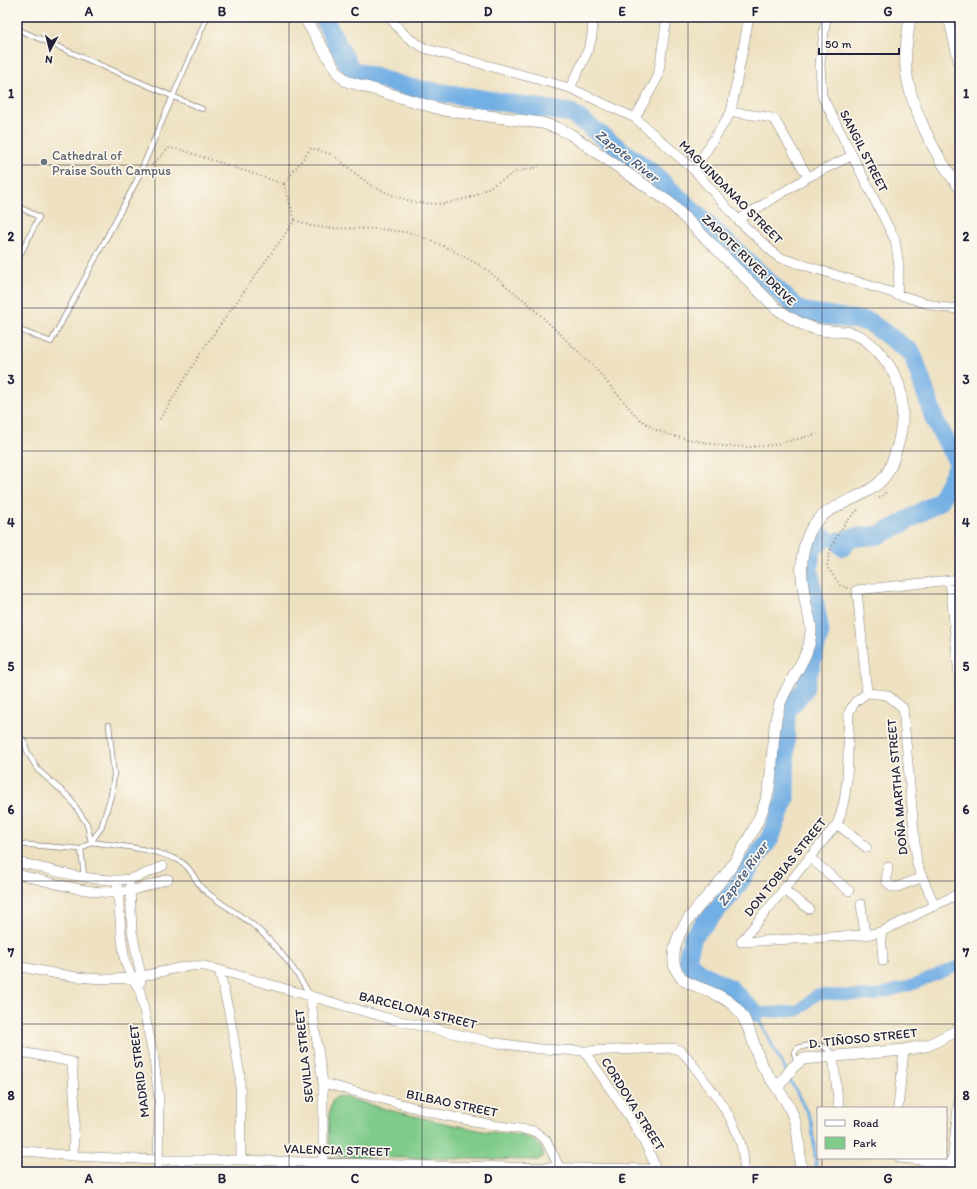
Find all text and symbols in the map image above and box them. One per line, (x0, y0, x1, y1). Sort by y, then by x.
text: A (84, 4, 94, 19)
text: B (218, 4, 227, 19)
text: C (351, 4, 360, 19)
text: D (484, 4, 493, 19)
text: E (618, 4, 626, 19)
text: F (752, 4, 759, 19)
text: G (884, 4, 893, 19)
north arrow (30, 30, 70, 70)
scale bar (819, 30, 899, 56)
text: 50 m (825, 37, 851, 51)
text: N (44, 53, 53, 66)
text: 1 (8, 86, 14, 101)
text: 1 (963, 86, 969, 101)
street label: SANGIL STREET (837, 107, 892, 195)
water label: Zapote River (592, 126, 663, 187)
street label: MAGUINDANAO STREET (676, 137, 786, 247)
place label: Cathedral of Praise South Campus (52, 148, 171, 178)
marker: Cathedral of Praise South Campus (39, 157, 49, 167)
street label: ZAPOTE RIVER DRIVE (699, 211, 799, 309)
text: 2 (8, 229, 15, 244)
text: 2 (963, 229, 970, 244)
text: 3 (7, 372, 15, 387)
text: 3 (962, 372, 970, 387)
text: 4 (7, 515, 15, 530)
text: 4 (962, 515, 970, 530)
text: 5 (8, 659, 15, 674)
text: 5 (963, 659, 970, 674)
street label: DOÑA MARTHA STREET (884, 717, 910, 856)
text: 6 (8, 802, 15, 817)
text: 6 (963, 802, 970, 817)
street label: DON TOBIAS STREET (741, 814, 830, 919)
water label: Zapote River (714, 837, 773, 910)
text: 7 (7, 945, 15, 960)
text: 7 (962, 945, 970, 960)
street label: BARCELONA STREET (358, 988, 479, 1032)
street label: SEVILLA STREET (292, 1008, 316, 1104)
street label: MADRID STREET (126, 1023, 152, 1118)
street label: D. TIÑOSO STREET (808, 1025, 919, 1051)
street label: CORDOVA STREET (598, 1055, 668, 1154)
street label: BILBAO STREET (405, 1086, 500, 1120)
text: 8 (7, 1088, 15, 1103)
text: 8 (962, 1088, 970, 1103)
legend (817, 1107, 947, 1159)
text: Road (853, 1116, 879, 1130)
text: Park (853, 1136, 877, 1150)
street label: VALENCIA STREET (283, 1141, 391, 1159)
text: A (84, 1171, 94, 1186)
text: B (218, 1171, 227, 1186)
text: C (351, 1171, 360, 1186)
text: D (484, 1171, 493, 1186)
text: E (618, 1171, 626, 1186)
text: F (752, 1171, 759, 1186)
text: G (884, 1171, 893, 1186)

